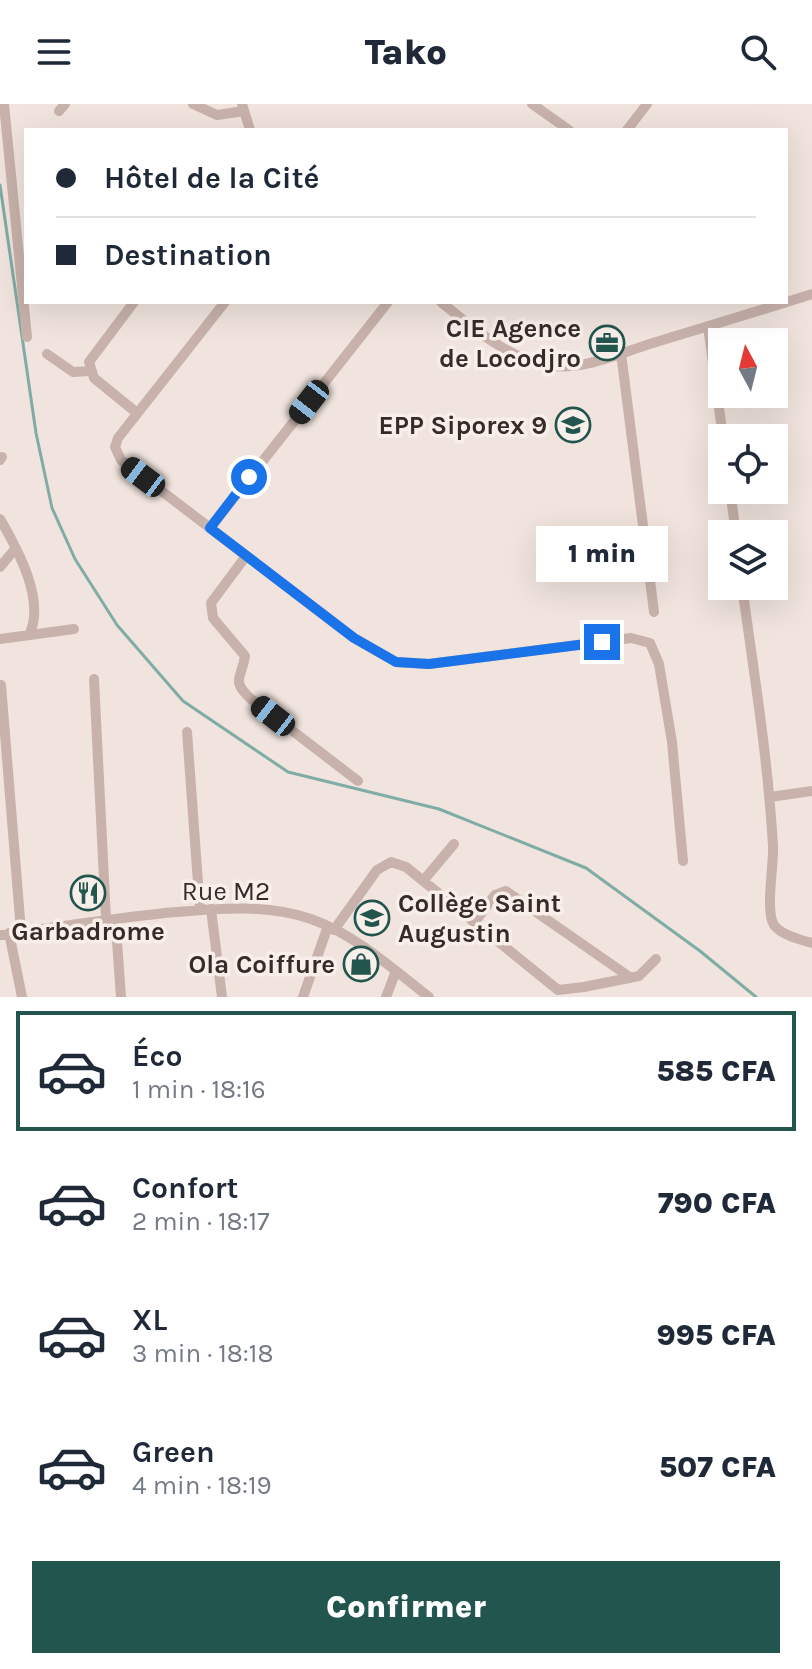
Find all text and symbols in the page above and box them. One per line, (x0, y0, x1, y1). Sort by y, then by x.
icon: menu (32, 30, 76, 74)
icon: search (736, 30, 780, 74)
text: Tako (365, 31, 447, 73)
text: Hôtel de la Cité (104, 160, 319, 196)
text: Destination (104, 237, 272, 273)
place label: CIE Agence de Locodjro (439, 313, 581, 374)
office icon: CIE Agence de Locodjro (588, 324, 626, 362)
north arrow (708, 328, 788, 408)
map controls (708, 328, 788, 600)
car (285, 376, 333, 428)
school or university icon: EPP Siporex 9 (554, 406, 592, 444)
place label: EPP Siporex 9 (378, 410, 547, 441)
button: locate (708, 424, 788, 504)
car (117, 453, 169, 501)
route start (231, 459, 267, 495)
button: layers (708, 520, 788, 600)
callout: 1 min (536, 526, 668, 582)
text: 1 min (568, 538, 636, 569)
route end (584, 624, 620, 660)
car (247, 692, 299, 740)
restaurant icon: Garbadrome (69, 874, 107, 912)
street label: Rue M2 (182, 876, 270, 907)
place label: Collège Saint Augustin (398, 888, 561, 949)
school or university icon: Collège Saint Augustin (353, 899, 391, 937)
place label: Garbadrome (11, 916, 165, 947)
shop icon: Ola Coiffure (342, 945, 380, 983)
place label: Ola Coiffure (188, 949, 335, 980)
icon: car (36, 1035, 108, 1107)
text: Éco (132, 1038, 182, 1074)
text: 585 CFA (657, 1053, 776, 1089)
text: 1 min · 18:16 (132, 1074, 266, 1105)
icon: car (36, 1167, 108, 1239)
text: Confort (132, 1170, 238, 1206)
text: 790 CFA (658, 1185, 776, 1221)
text: 2 min · 18:17 (132, 1206, 269, 1237)
icon: car (36, 1299, 108, 1371)
text: XL (132, 1302, 167, 1338)
text: 995 CFA (656, 1317, 776, 1353)
text: 3 min · 18:18 (132, 1338, 273, 1369)
icon: car (36, 1431, 108, 1503)
text: Green (132, 1434, 215, 1470)
text: 507 CFA (659, 1449, 776, 1485)
text: 4 min · 18:19 (132, 1470, 272, 1501)
button: Confirmer (32, 1561, 780, 1653)

